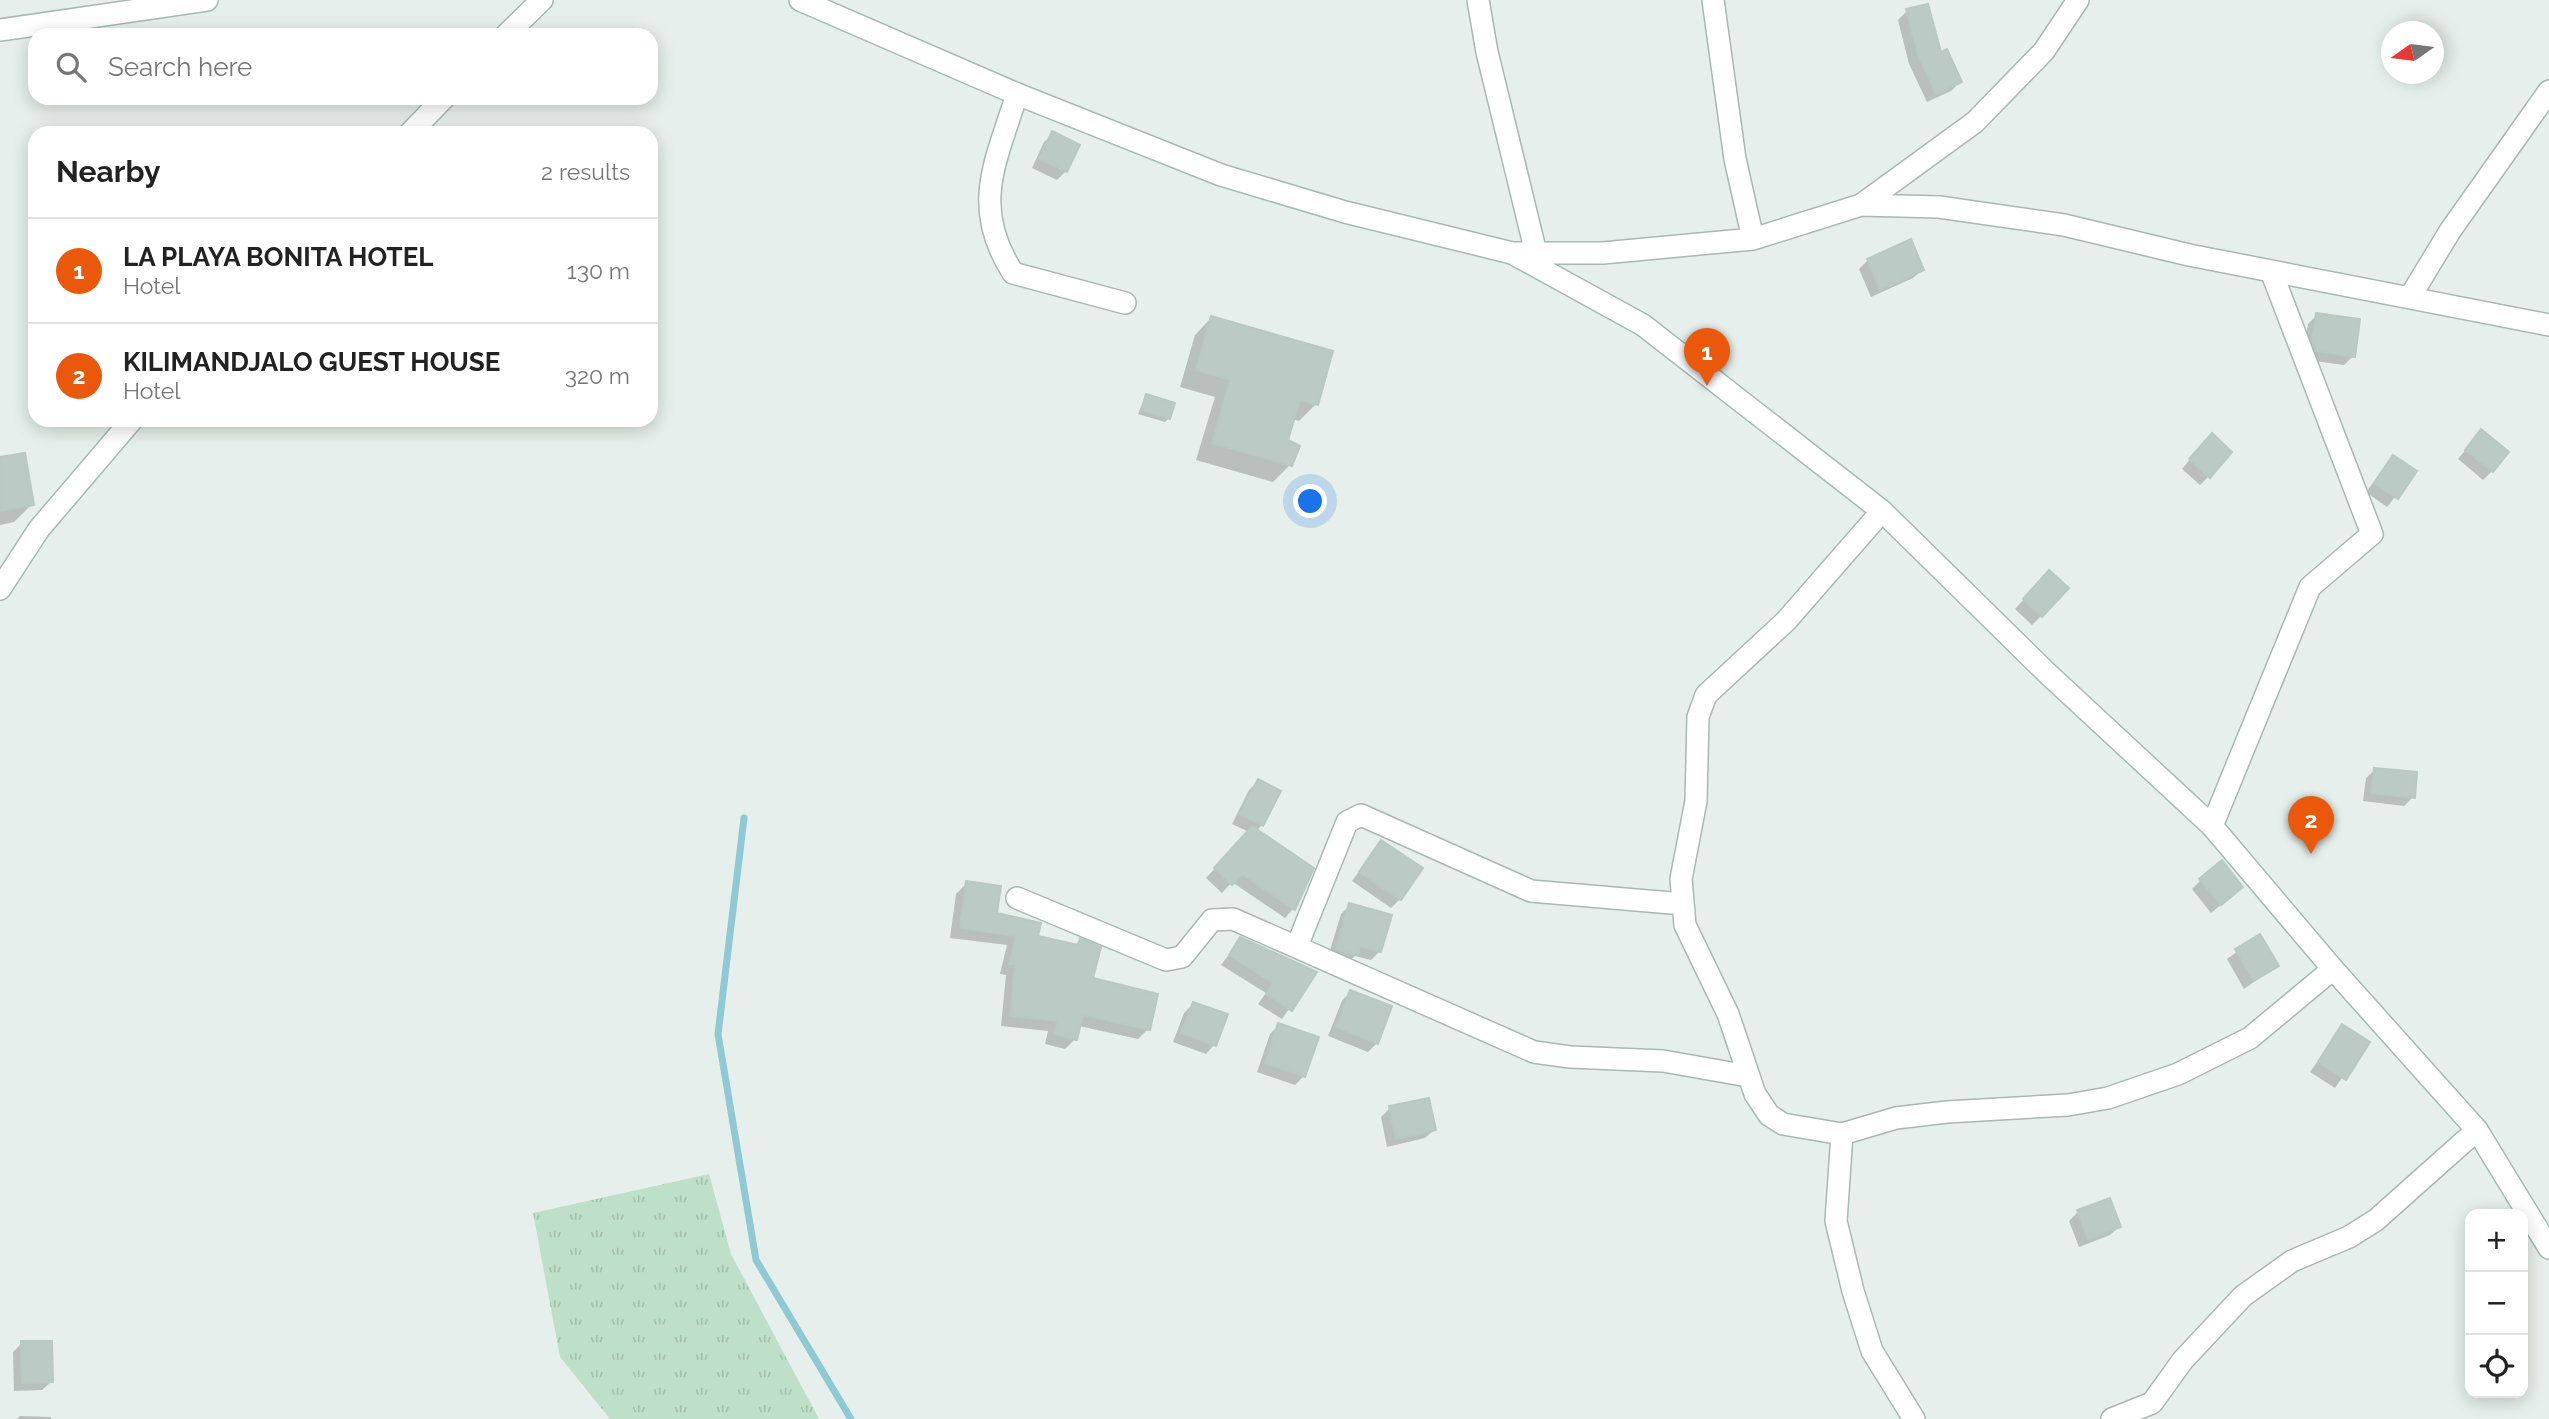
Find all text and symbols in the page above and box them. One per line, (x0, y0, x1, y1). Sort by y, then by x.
north arrow (2381, 21, 2444, 84)
search box (28, 28, 658, 105)
icon: search (52, 48, 90, 86)
text: Search here (108, 52, 252, 82)
text: Nearby (56, 154, 160, 189)
text: 2 results (541, 158, 630, 185)
text: LA PLAYA BONITA HOTEL (123, 242, 434, 272)
text: 1 (73, 257, 85, 284)
text: 130 m (567, 257, 630, 284)
text: Hotel (123, 272, 181, 299)
pin: 1 (1684, 328, 1730, 386)
text: KILIMANDJALO GUEST HOUSE (123, 347, 500, 377)
text: 2 (73, 362, 85, 389)
text: 320 m (565, 362, 630, 389)
text: Hotel (123, 377, 181, 404)
your location (1293, 484, 1327, 518)
pin: 2 (2288, 796, 2334, 854)
map controls (2465, 1209, 2528, 1398)
button: + (2465, 1209, 2528, 1272)
button: − (2465, 1272, 2528, 1335)
button: locate (2465, 1335, 2528, 1398)

